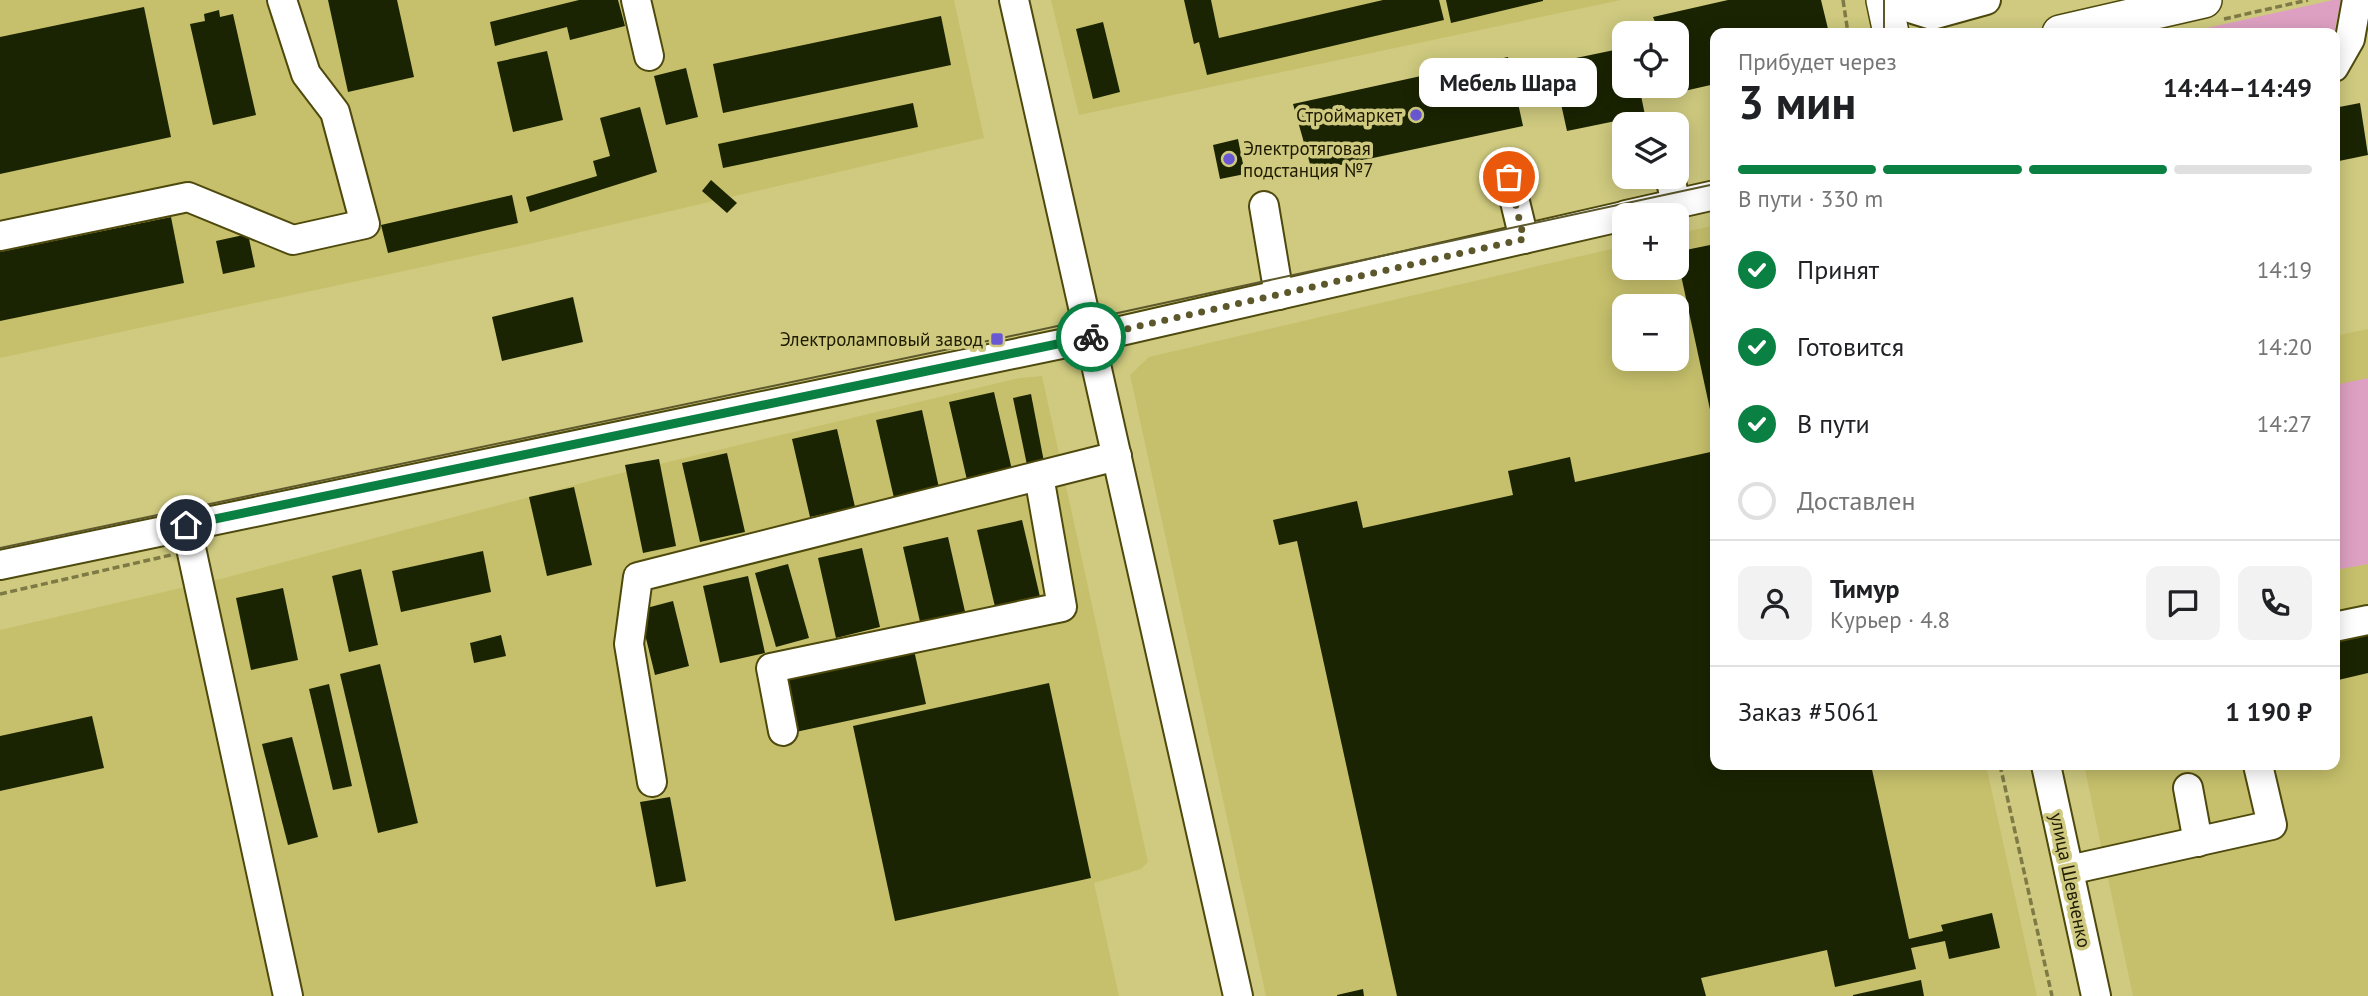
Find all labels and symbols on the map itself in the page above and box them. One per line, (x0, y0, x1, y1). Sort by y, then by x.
callout: Мебель Шара (1420, 58, 1598, 107)
place label: Строймаркет (1296, 103, 1402, 127)
marker: Строймаркет (1408, 107, 1424, 123)
place label: Электротяговая подстанция №7 (1243, 136, 1374, 182)
pin (1479, 147, 1539, 207)
marker: Электротяговая подстанция №7 (1221, 151, 1237, 167)
courier (1056, 302, 1126, 372)
place label: Электроламповый завод (780, 327, 983, 351)
marker: Электроламповый завод (989, 331, 1005, 347)
pin (156, 495, 216, 555)
street label: улица Шевченко (2045, 810, 2097, 950)

